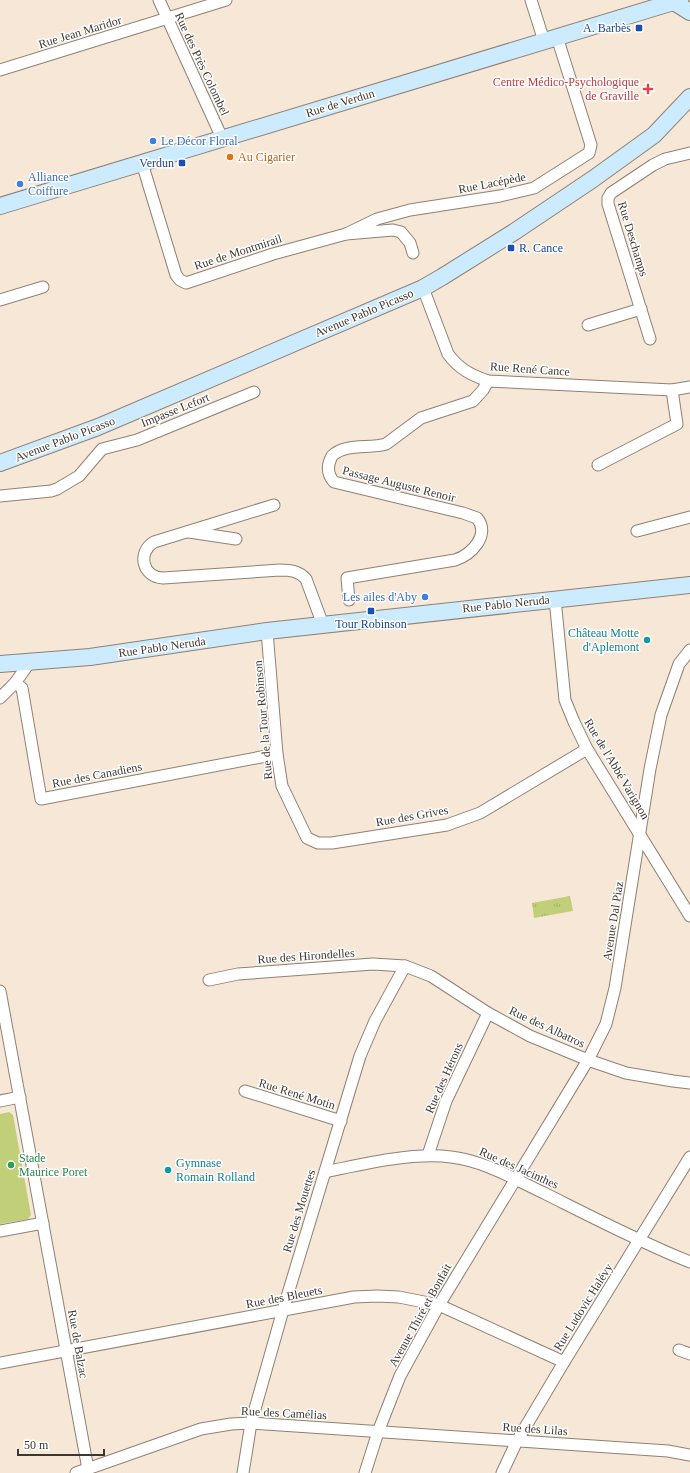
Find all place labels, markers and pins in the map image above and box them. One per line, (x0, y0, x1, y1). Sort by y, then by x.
place label: A. Barbès (583, 21, 631, 35)
marker: A. Barbès (634, 23, 644, 33)
place label: Centre Médico-Psychologique de Graville (493, 75, 639, 103)
marker: Centre Médico-Psychologique de Graville (642, 83, 654, 95)
place label: Le Décor Floral (161, 134, 238, 148)
marker: Le Décor Floral (148, 136, 158, 146)
place label: Au Cigarier (238, 150, 295, 164)
marker: Au Cigarier (225, 152, 235, 162)
place label: Verdun (139, 156, 174, 170)
marker: Verdun (177, 158, 187, 168)
place label: Alliance Coiffure (28, 170, 69, 198)
marker: Alliance Coiffure (15, 179, 25, 189)
place label: R. Cance (519, 241, 563, 255)
marker: R. Cance (506, 243, 516, 253)
place label: Les ailes d'Aby (343, 590, 417, 604)
marker: Les ailes d'Aby (420, 592, 430, 602)
marker: Tour Robinson (366, 606, 376, 616)
place label: Tour Robinson (335, 617, 407, 631)
place label: Château Motte d'Aplemont (568, 626, 640, 654)
marker: Château Motte d'Aplemont (642, 635, 652, 645)
place label: Stade Maurice Poret (19, 1151, 88, 1179)
place label: Gymnase Romain Rolland (176, 1156, 255, 1184)
marker: Stade Maurice Poret (6, 1160, 16, 1170)
marker: Gymnase Romain Rolland (163, 1165, 173, 1175)

